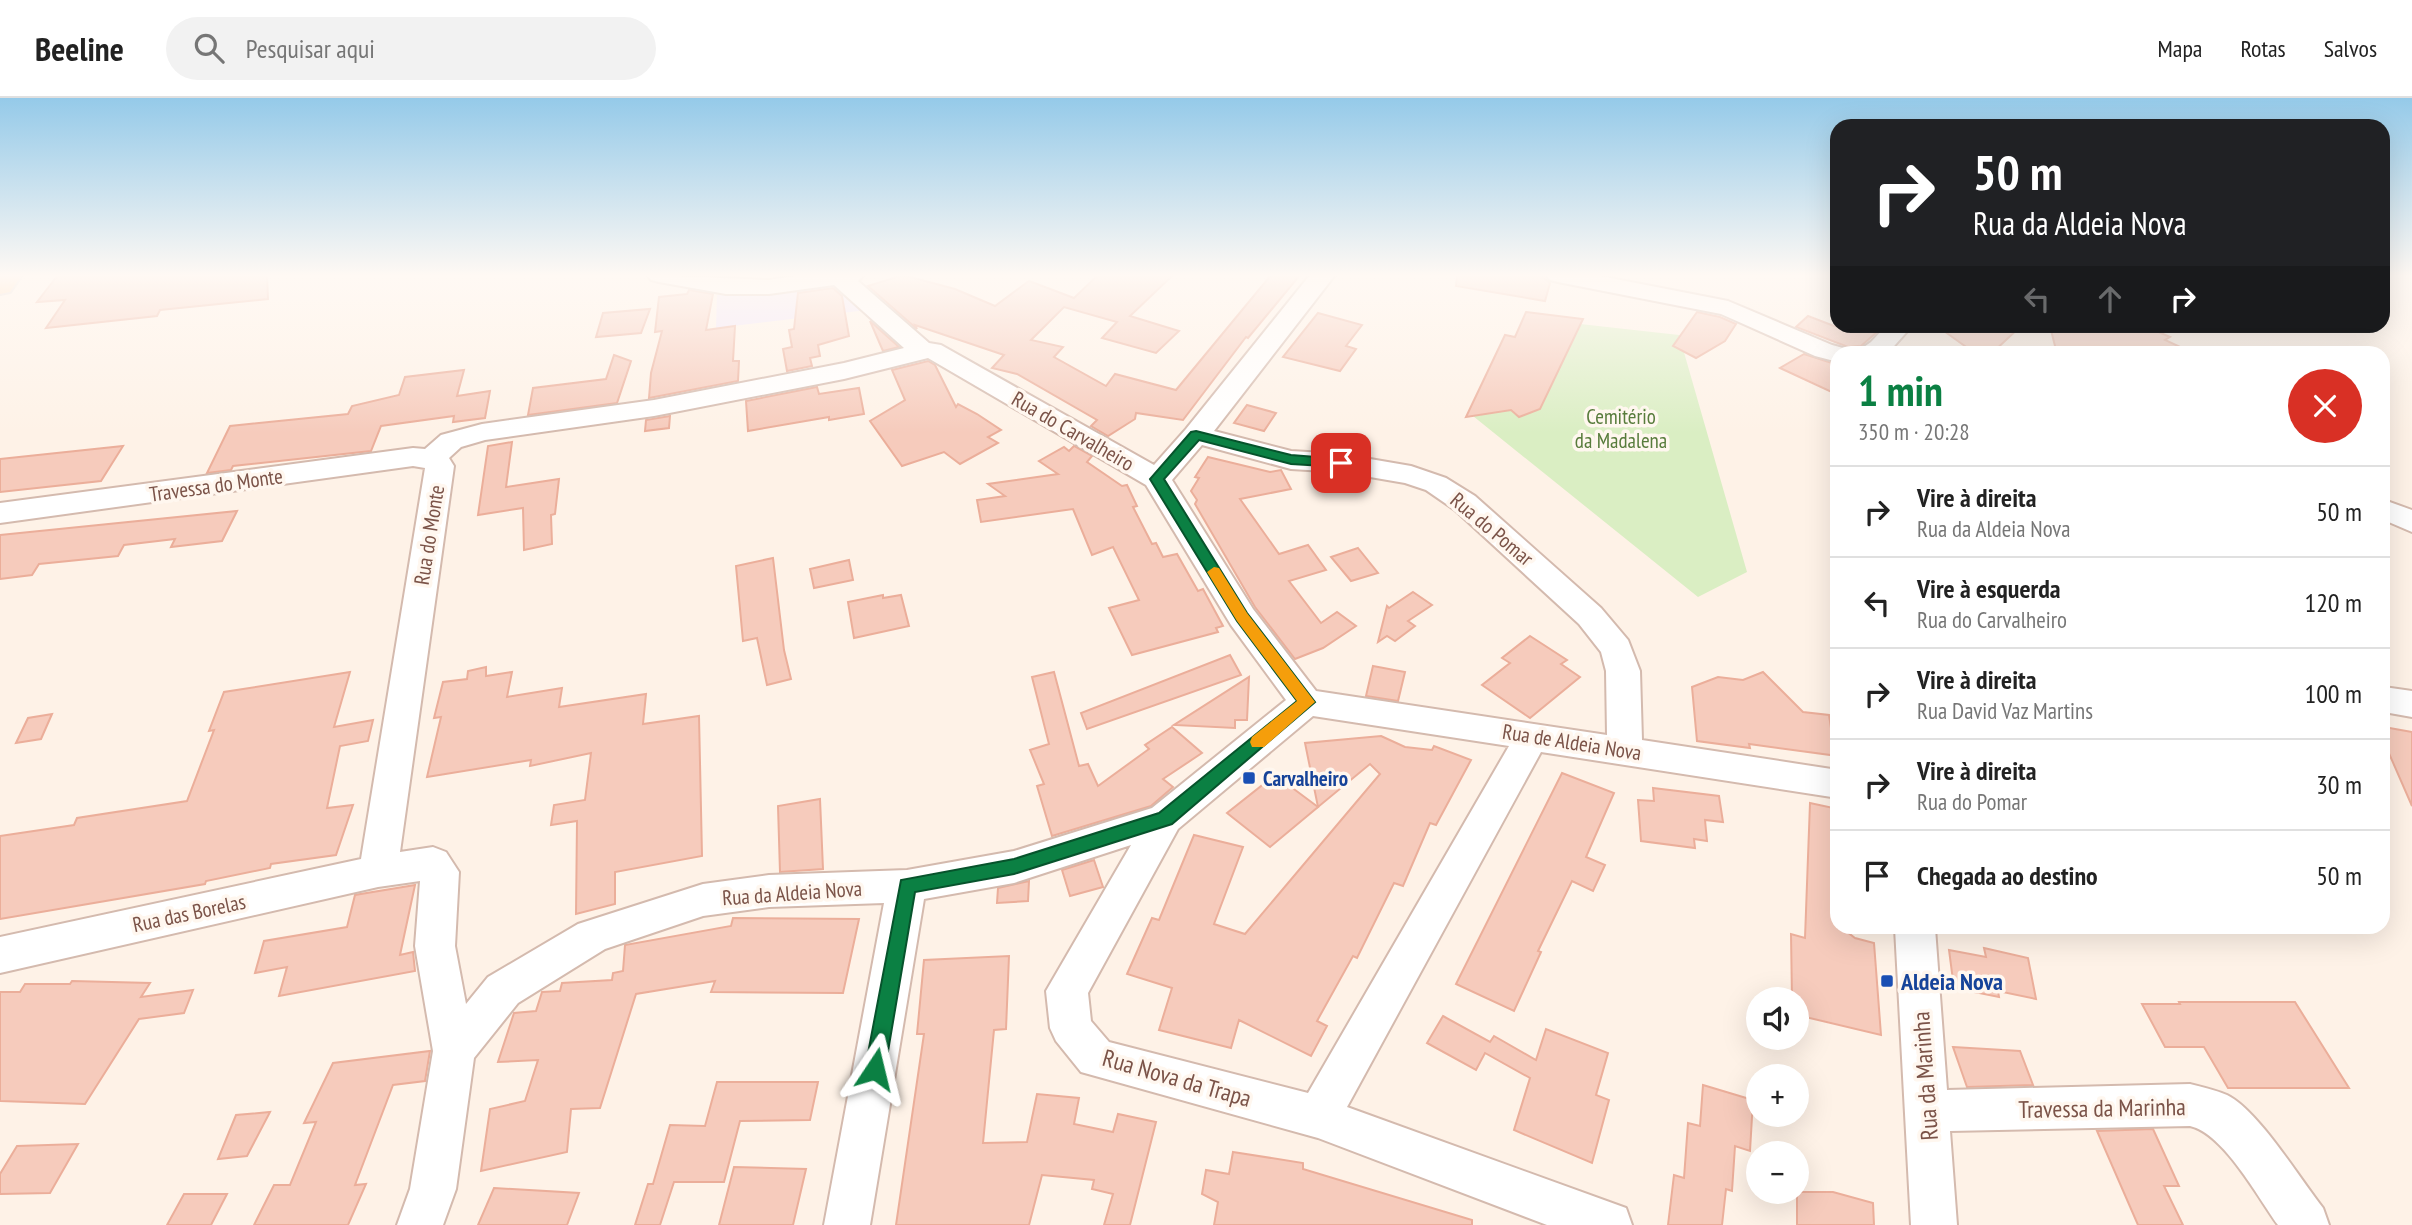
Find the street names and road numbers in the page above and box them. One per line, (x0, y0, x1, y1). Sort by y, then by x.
street label: Rua do Carvalheiro (1007, 385, 1139, 477)
street label: Travessa do Monte (148, 462, 284, 508)
street label: Rua do Monte (408, 483, 450, 587)
street label: Rua do Pomar (1445, 486, 1539, 572)
street label: Rua de Aldeia Nova (1501, 718, 1643, 766)
street label: Rua da Aldeia Nova (721, 875, 863, 911)
street label: Rua das Borelas (130, 888, 248, 938)
street label: Rua da Marinha (1905, 1011, 1945, 1141)
street label: Rua Nova da Trapa (1099, 1042, 1255, 1114)
street label: Travessa da Marinha (2018, 1091, 2186, 1125)

